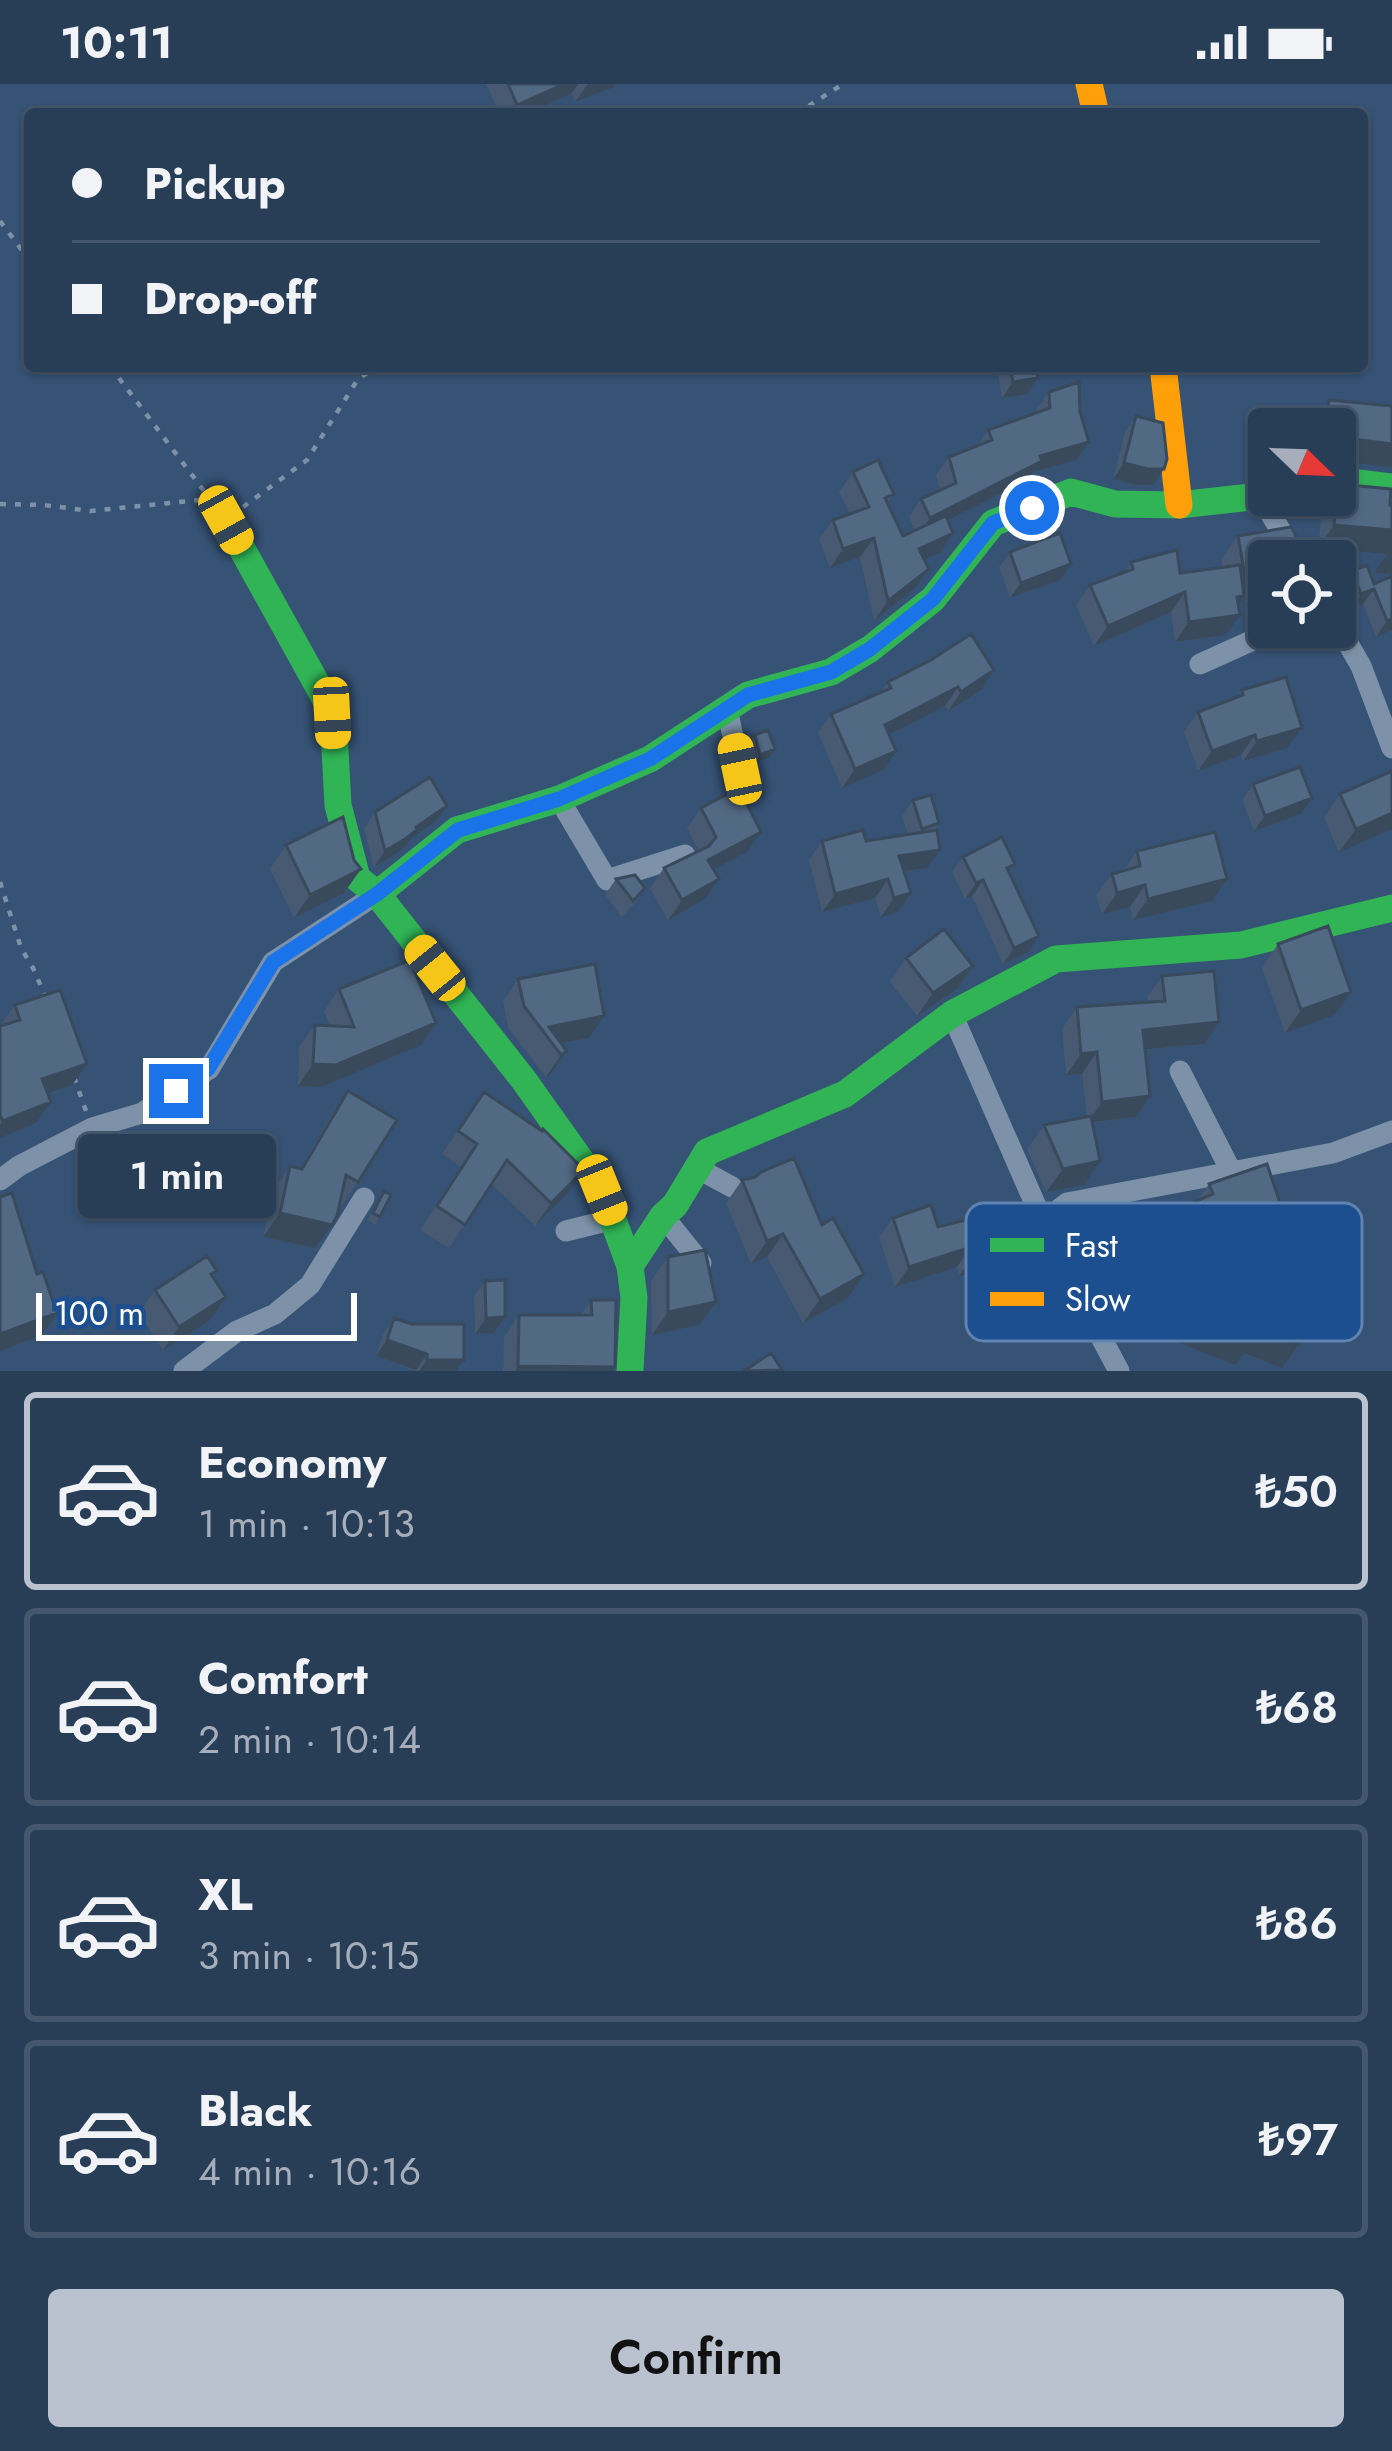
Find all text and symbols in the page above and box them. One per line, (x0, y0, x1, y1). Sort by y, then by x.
text: 10:11 (60, 10, 173, 75)
text: Pickup (144, 151, 286, 216)
text: Drop-off (144, 266, 317, 331)
north arrow (1248, 408, 1356, 516)
map controls (1248, 408, 1356, 648)
car (193, 480, 259, 560)
route start (1005, 481, 1059, 535)
button: locate (1248, 540, 1356, 648)
car (312, 676, 352, 750)
car (715, 730, 765, 808)
car (398, 929, 472, 1007)
route end (149, 1064, 203, 1118)
callout: 1 min (77, 1133, 275, 1217)
text: 1 min (130, 1147, 224, 1204)
car (572, 1150, 632, 1230)
legend (966, 1203, 1362, 1341)
text: Fast (1065, 1222, 1118, 1269)
text: Slow (1065, 1276, 1131, 1323)
scale bar (36, 1287, 357, 1340)
text: 100 m (54, 1290, 144, 1337)
text: Economy (198, 1430, 386, 1495)
icon: car (54, 1437, 162, 1545)
text: ₺50 (1255, 1459, 1338, 1524)
text: 1 min · 10:13 (198, 1495, 415, 1552)
text: Comfort (198, 1646, 368, 1711)
icon: car (54, 1653, 162, 1761)
text: ₺68 (1256, 1675, 1338, 1740)
text: 2 min · 10:14 (198, 1711, 421, 1768)
text: XL (198, 1862, 253, 1927)
icon: car (54, 1869, 162, 1977)
text: ₺86 (1256, 1891, 1338, 1956)
text: 3 min · 10:15 (198, 1927, 419, 1984)
text: Black (198, 2078, 312, 2143)
icon: car (54, 2085, 162, 2193)
text: ₺97 (1259, 2107, 1338, 2172)
text: 4 min · 10:16 (198, 2143, 421, 2200)
button: Confirm (48, 2289, 1344, 2427)

